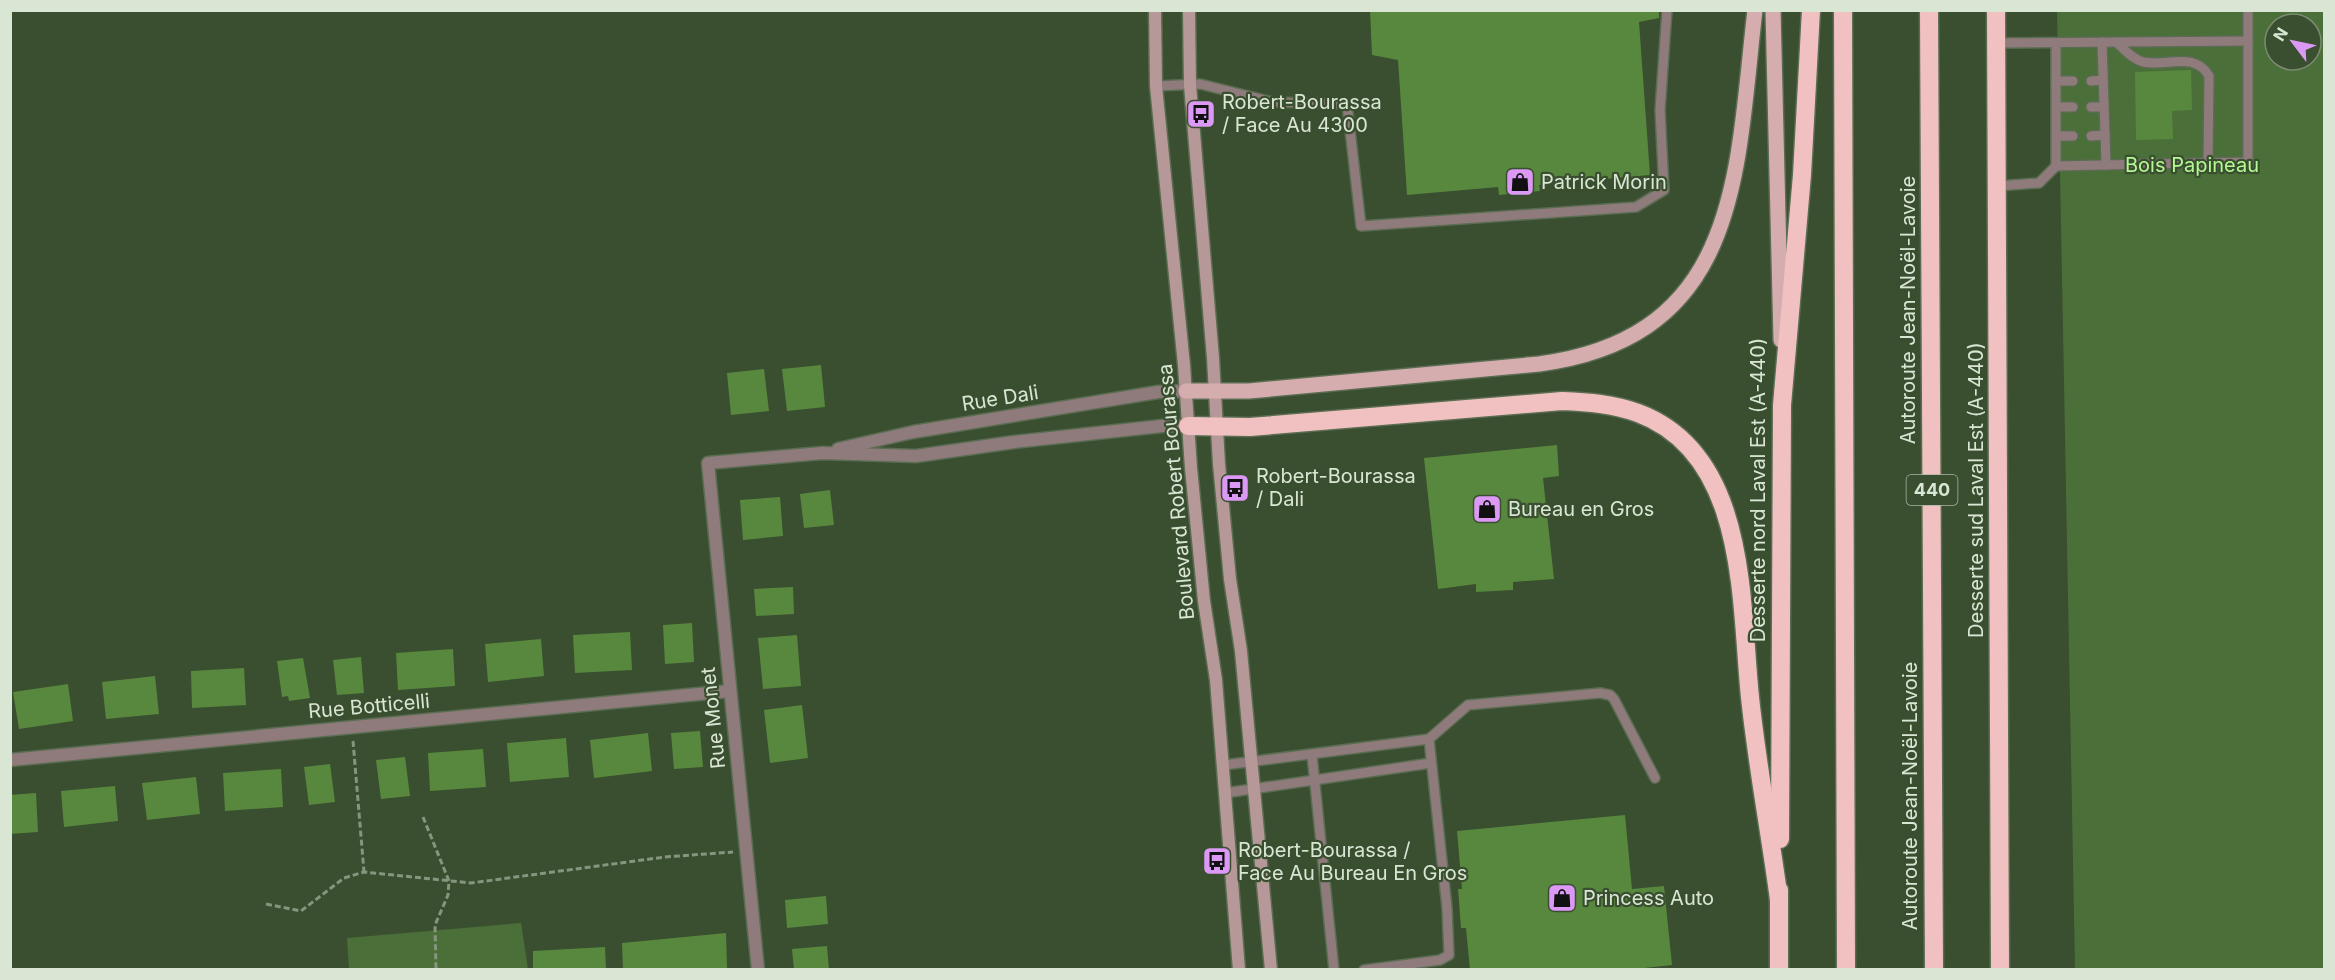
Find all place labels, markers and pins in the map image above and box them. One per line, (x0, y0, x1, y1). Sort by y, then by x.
place label: Robert-Bourassa / Face Au 4300 (1222, 90, 1382, 137)
bus stop icon: Robert-Bourassa / Face Au 4300 (1185, 98, 1217, 130)
shop icon: Patrick Morin (1504, 166, 1536, 198)
place label: Patrick Morin (1541, 170, 1667, 194)
place label: Robert-Bourassa / Dali (1256, 464, 1416, 511)
bus stop icon: Robert-Bourassa / Dali (1219, 472, 1251, 504)
shop icon: Bureau en Gros (1471, 493, 1503, 525)
place label: Bureau en Gros (1508, 497, 1654, 521)
place label: Robert-Bourassa / Face Au Bureau En Gros (1238, 838, 1467, 885)
bus stop icon: Robert-Bourassa / Face Au Bureau En Gros (1201, 845, 1233, 877)
shop icon: Princess Auto (1546, 882, 1578, 914)
place label: Princess Auto (1583, 886, 1714, 910)

